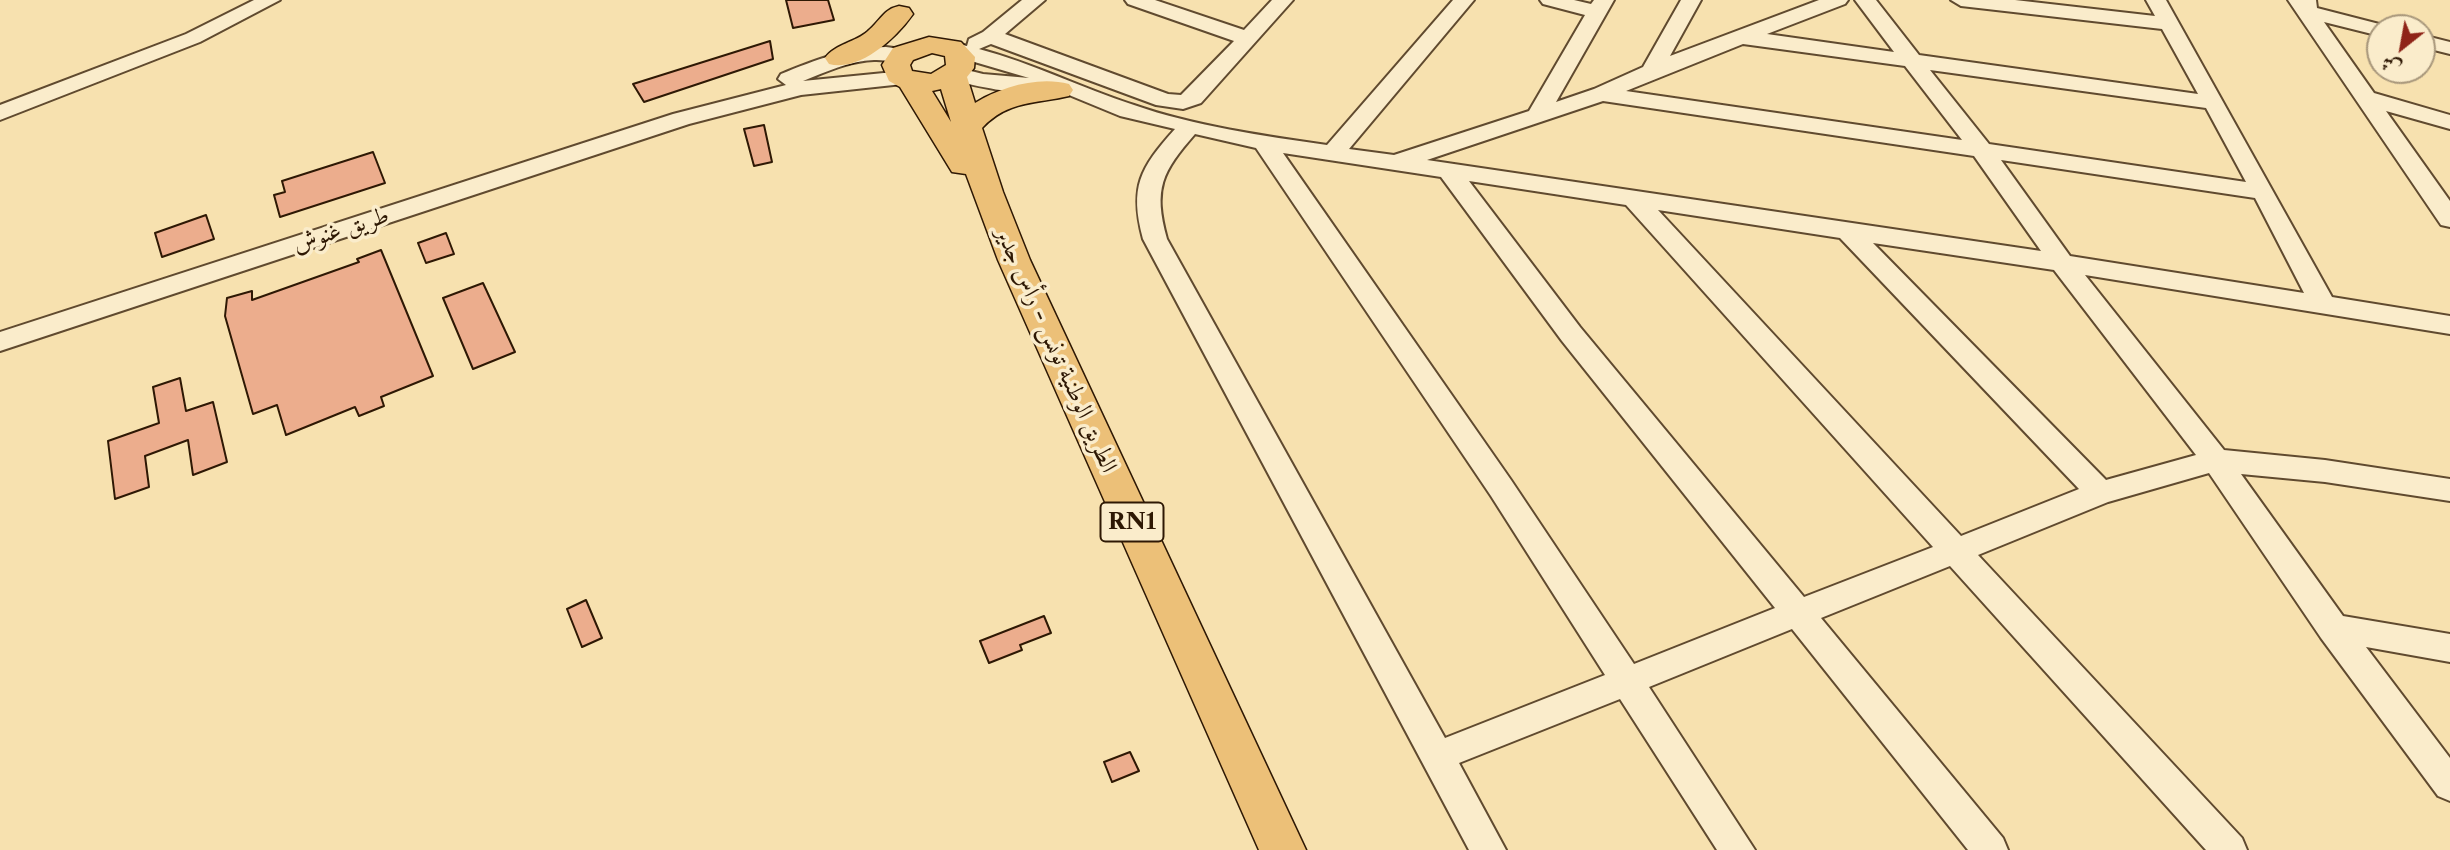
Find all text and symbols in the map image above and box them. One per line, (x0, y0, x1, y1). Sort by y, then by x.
north arrow (2366, 14, 2436, 84)
text: ش (2377, 51, 2405, 80)
street label: طريق غنوش (289, 201, 393, 259)
street label: الطريق الوطنية تونس - رأس جدير (989, 223, 1123, 477)
road number: RN1 (1100, 502, 1164, 542)

